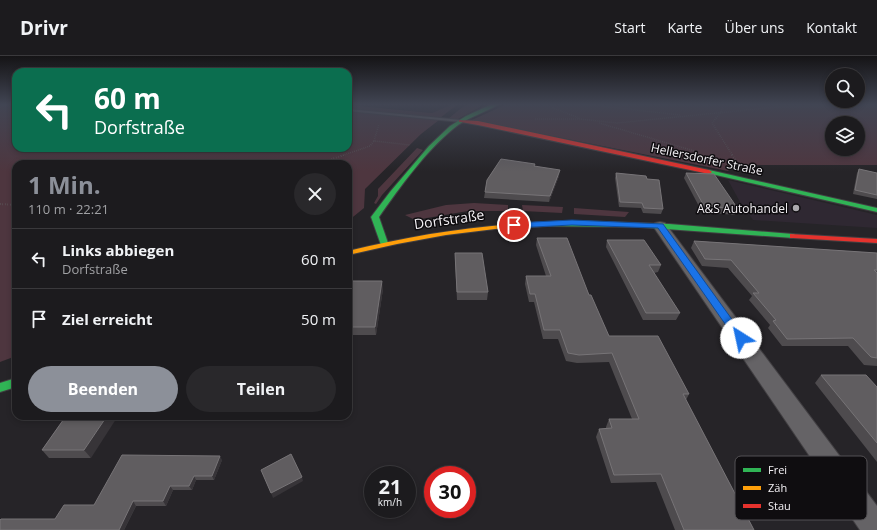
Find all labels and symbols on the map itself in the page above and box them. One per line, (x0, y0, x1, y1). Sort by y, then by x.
street label: Hellersdorfer Straße (650, 139, 765, 179)
place label: A&S Autohandel (697, 200, 788, 217)
marker: A&S Autohandel (791, 203, 801, 213)
street label: Dorfstraße (413, 205, 485, 233)
pin (497, 208, 531, 242)
position arrow (720, 317, 762, 359)
legend (735, 456, 867, 520)
text: Frei (768, 462, 787, 477)
speed limit sign: 30 (424, 466, 476, 518)
text: Zäh (768, 480, 787, 495)
text: Stau (768, 498, 791, 513)

